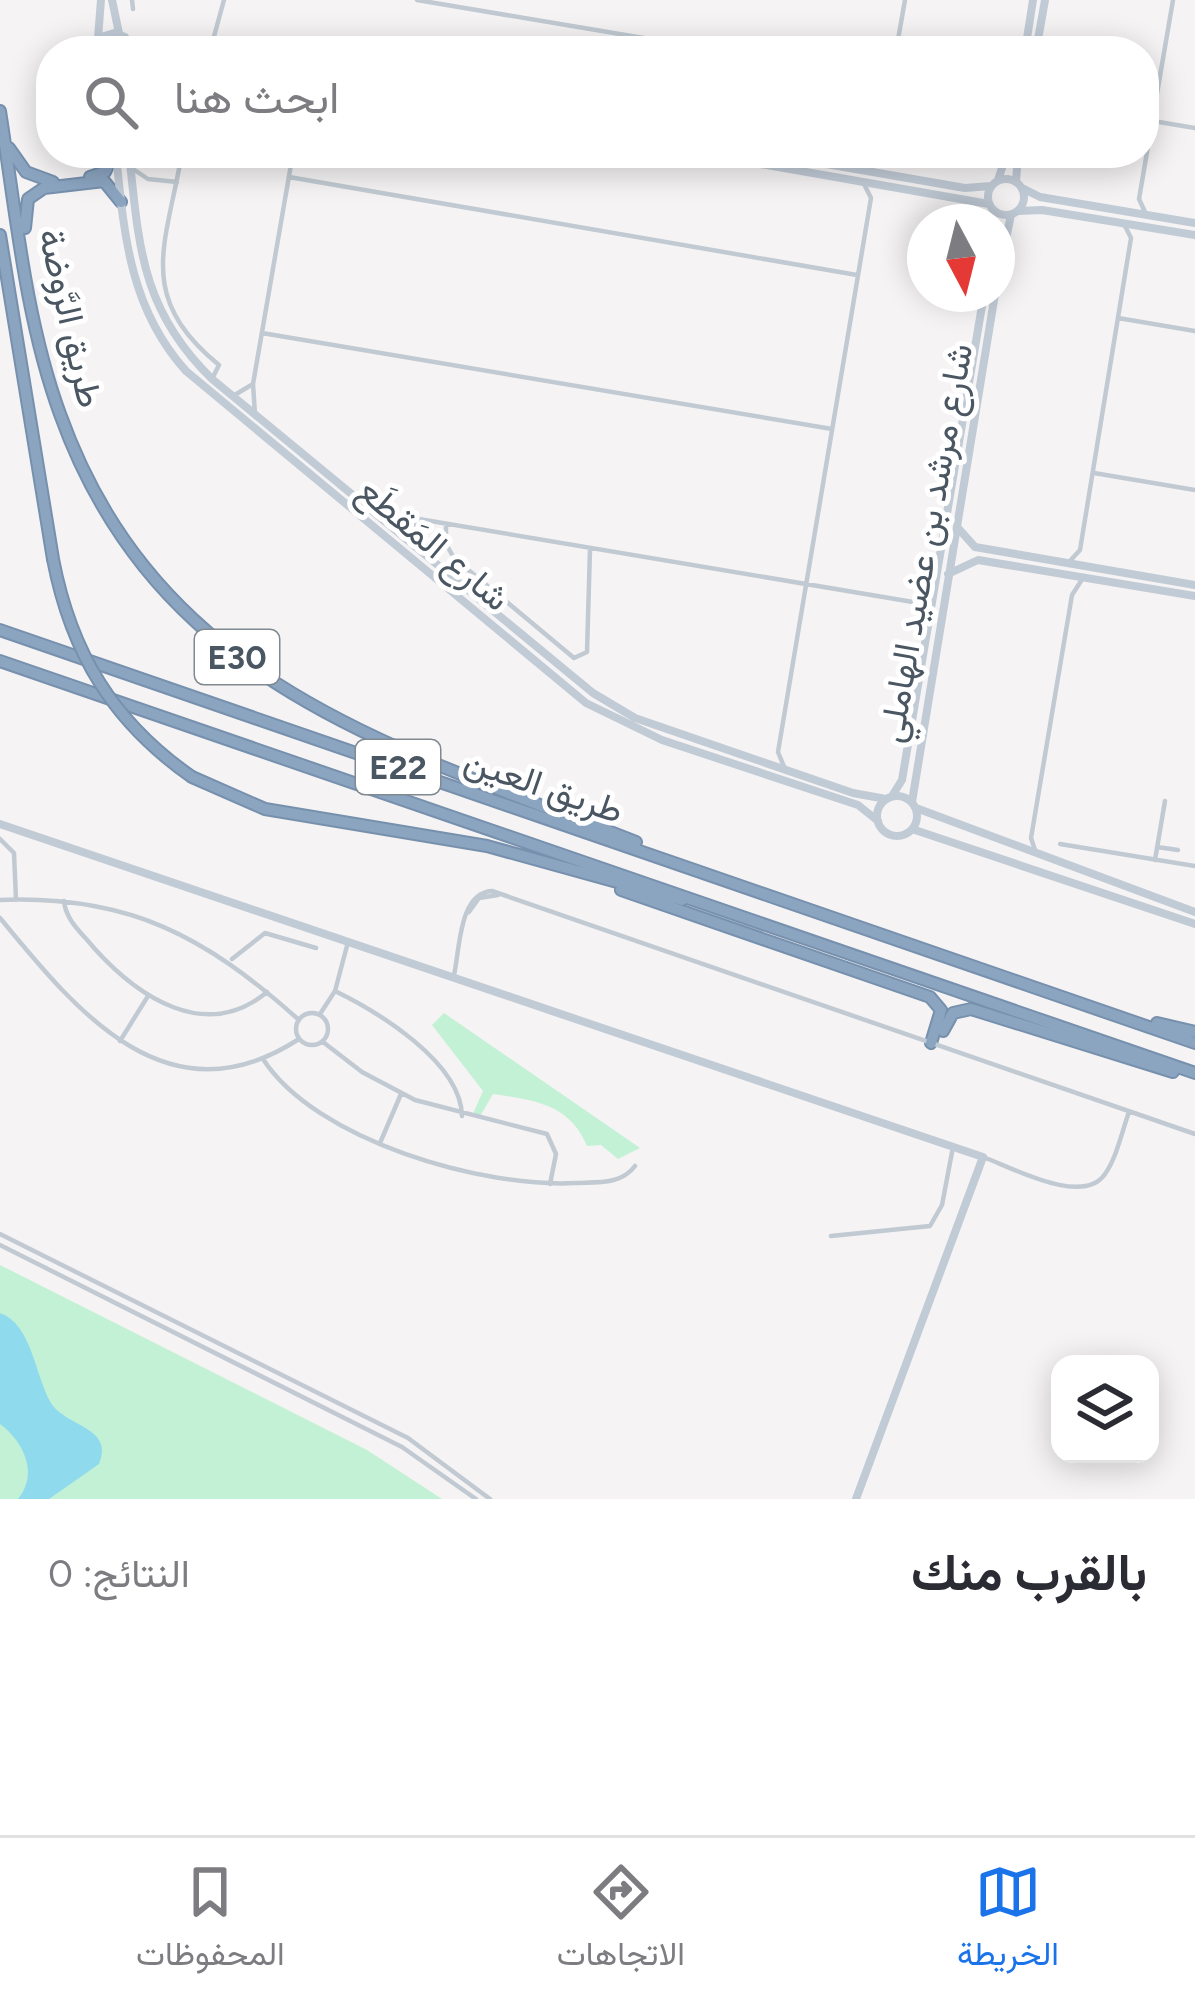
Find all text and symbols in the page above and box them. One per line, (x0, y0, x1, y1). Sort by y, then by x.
search box (36, 36, 1159, 168)
icon: search (78, 69, 144, 135)
text: ابحث هنا (174, 70, 340, 124)
north arrow (907, 204, 1015, 312)
street label: طريق الرَّوضة (29, 224, 112, 412)
street label: شارع مرشد بن عضيد الهاملي (869, 340, 989, 747)
street label: شارع المَقطَع (347, 468, 518, 623)
road number: E30 (195, 630, 279, 684)
street label: طريق العين (459, 738, 629, 833)
road number: E22 (356, 740, 440, 794)
map controls (1051, 1355, 1159, 1463)
button: layers (1051, 1355, 1159, 1463)
text: بالقرب منك (911, 1542, 1147, 1603)
text: النتائج: 0 (48, 1550, 190, 1597)
tab: المحفوظات (136, 1859, 285, 1983)
tab: الاتجاهات (557, 1859, 685, 1983)
tab: الخريطة (957, 1859, 1059, 1983)

